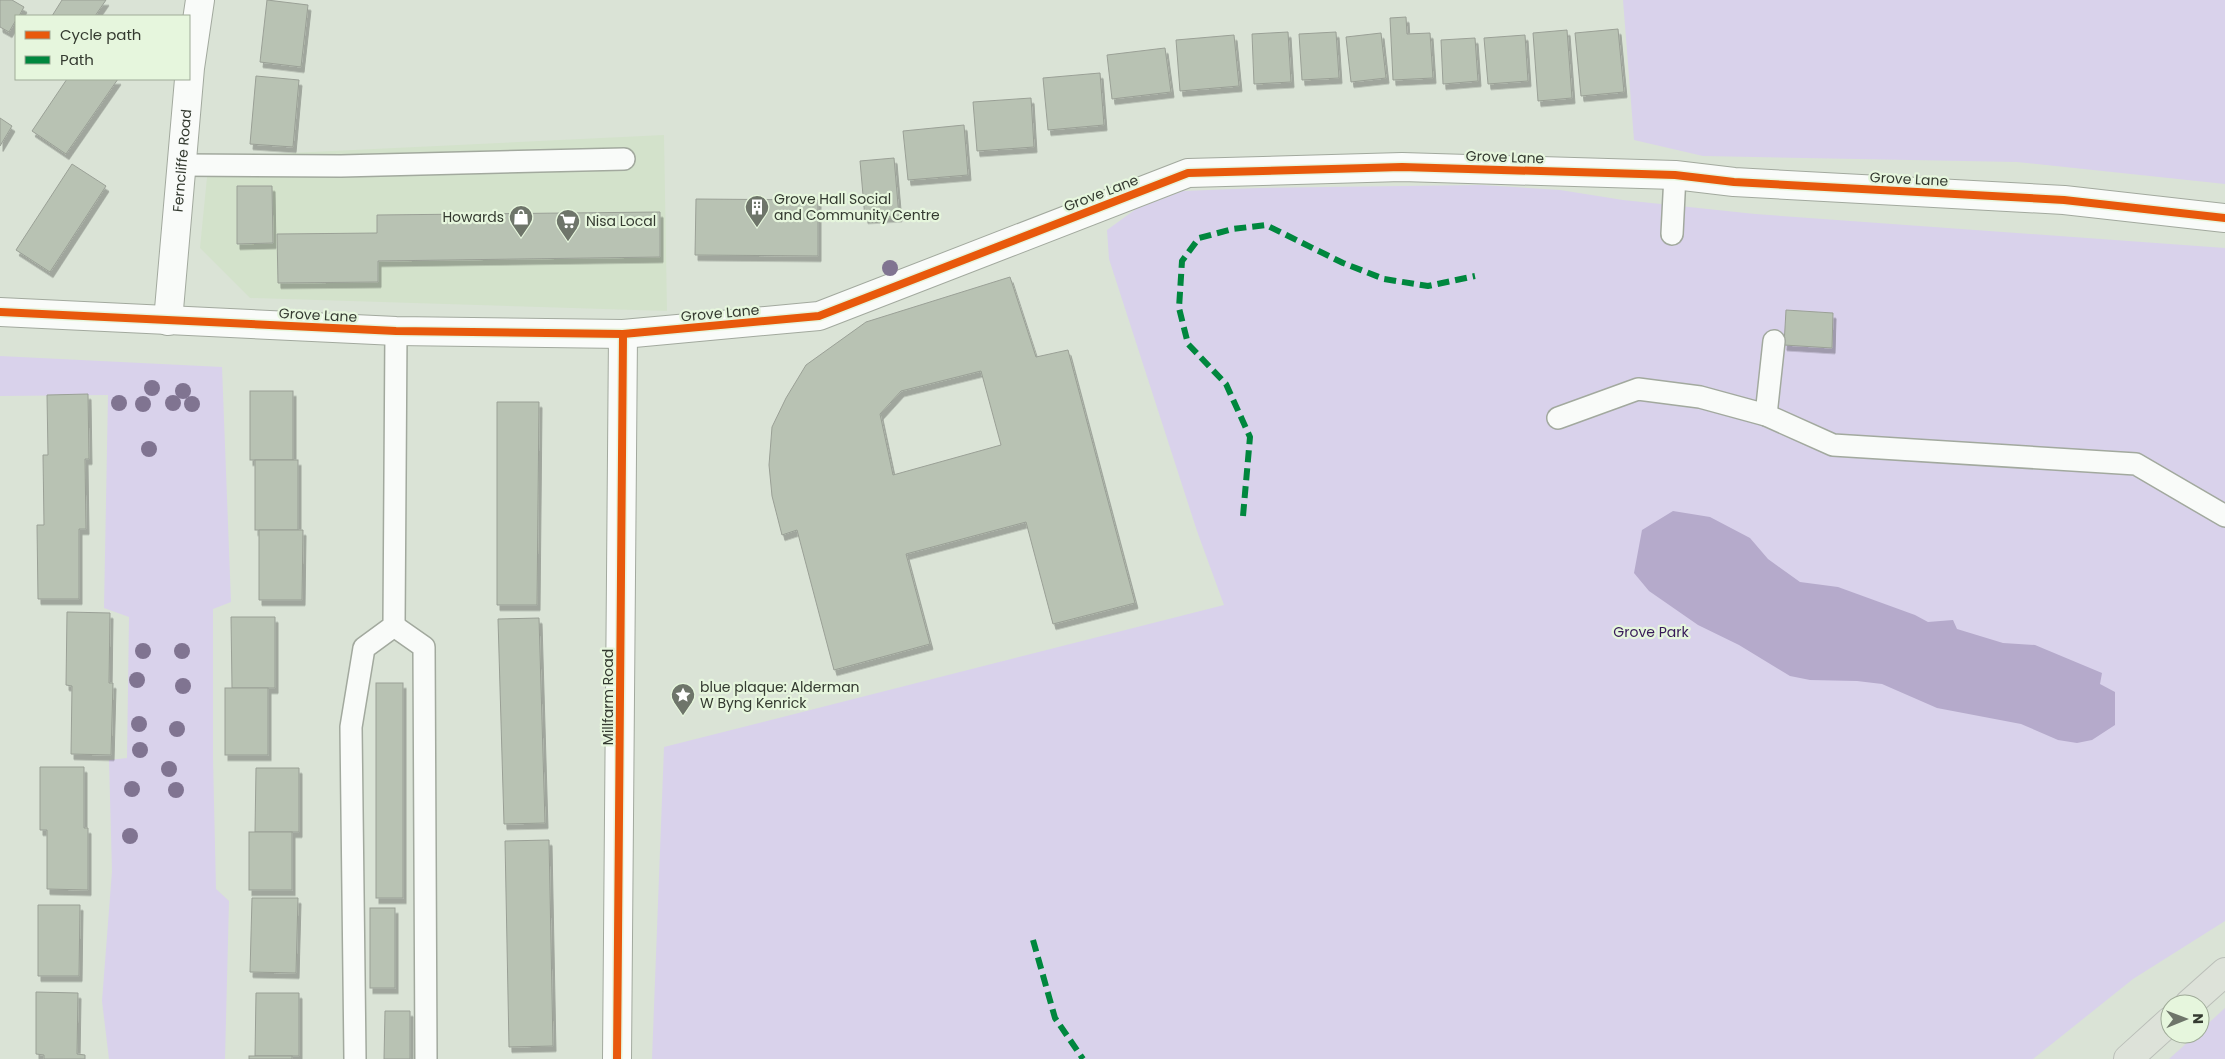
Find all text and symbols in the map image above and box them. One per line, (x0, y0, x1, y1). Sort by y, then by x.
legend (15, 15, 190, 80)
text: Cycle path (60, 24, 141, 45)
text: Path (60, 49, 94, 70)
street label: Ferncliffe Road (168, 108, 196, 213)
street label: Grove Lane (1465, 146, 1545, 168)
street label: Grove Lane (1869, 167, 1949, 191)
street label: Grove Lane (1061, 169, 1142, 216)
place label: Grove Hall Social and Community Centre (774, 189, 940, 225)
building icon: Grove Hall Social and Community Centre (744, 194, 770, 228)
shop icon: Howards (508, 204, 534, 238)
place label: Howards (442, 207, 504, 227)
supermarket icon: Nisa Local (555, 208, 581, 242)
place label: Nisa Local (586, 211, 656, 231)
street label: Grove Lane (680, 300, 760, 326)
street label: Grove Lane (278, 303, 358, 327)
park label: Grove Park (1613, 622, 1689, 642)
street label: Millfarm Road (598, 649, 618, 745)
place label: blue plaque: Alderman W Byng Kenrick (700, 677, 860, 713)
place icon: blue plaque: Alderman W Byng Kenrick (670, 682, 696, 716)
north arrow (2160, 994, 2210, 1044)
text: N (2188, 1013, 2208, 1024)

